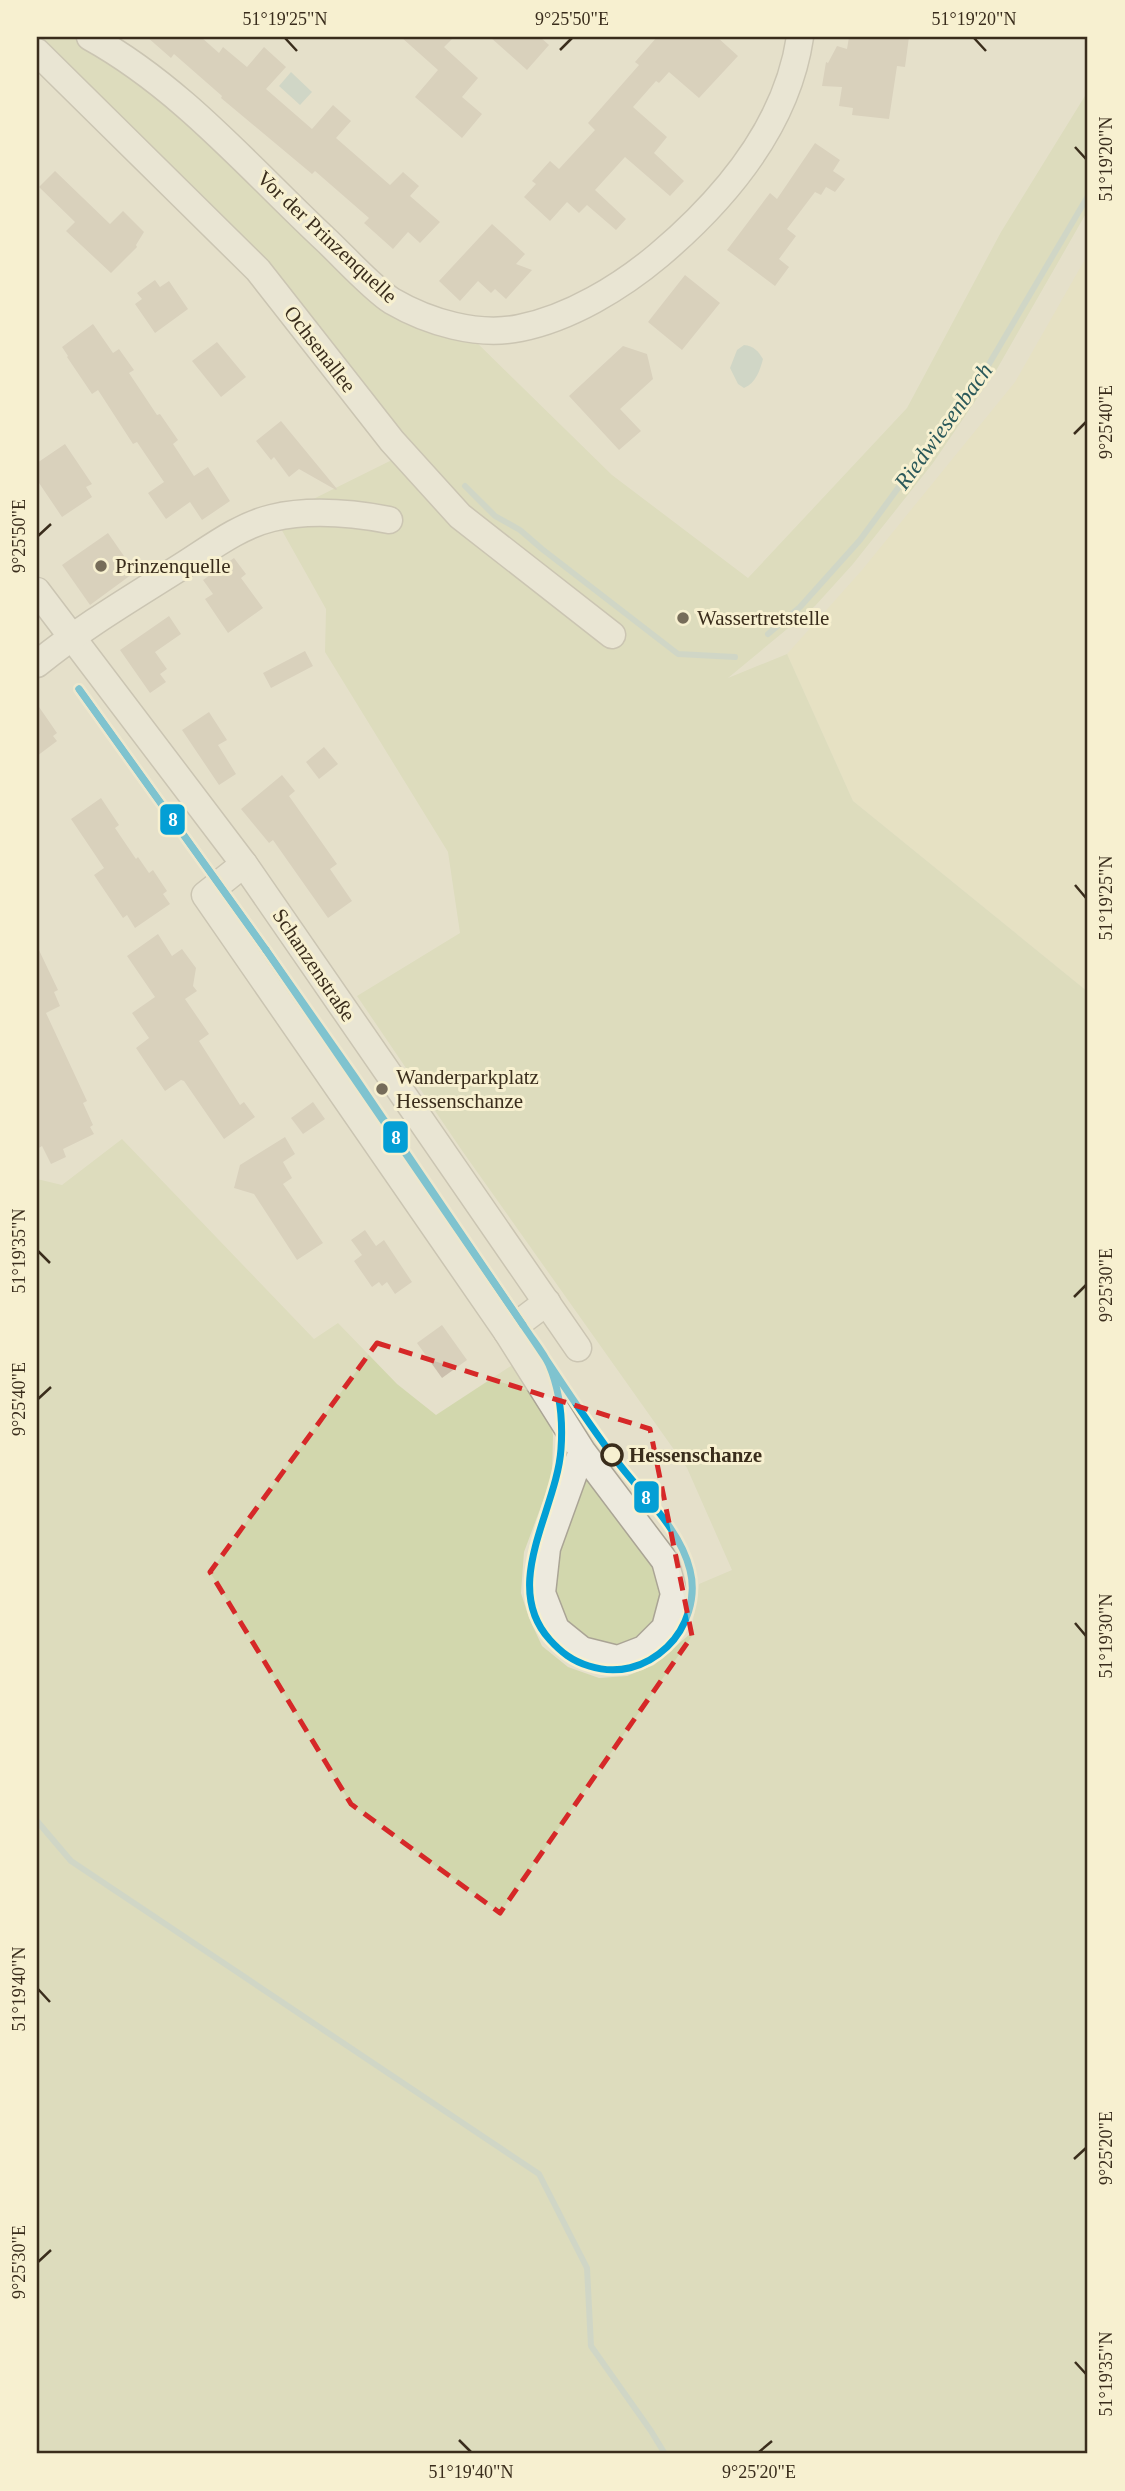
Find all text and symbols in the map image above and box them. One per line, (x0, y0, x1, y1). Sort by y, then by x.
text: 51°19'25"N (243, 9, 327, 29)
text: 9°25'50"E (535, 9, 609, 29)
text: 51°19'20"N (932, 9, 1016, 29)
text: 51°19'20"N (1096, 117, 1116, 201)
street label: Vor der Prinzenquelle (252, 166, 402, 308)
street label: Ochsenallee (279, 301, 361, 397)
water label: Riedwiesenbach (889, 358, 997, 495)
text: 9°25'40"E (1096, 385, 1116, 459)
text: 9°25'50"E (9, 499, 29, 573)
place label: Prinzenquelle (115, 554, 230, 578)
marker: Prinzenquelle (93, 558, 109, 574)
place label: Wassertretstelle (697, 606, 829, 630)
marker: Wassertretstelle (675, 610, 691, 626)
line badge: 8 (159, 803, 186, 836)
text: 8 (168, 809, 178, 830)
text: 51°19'25"N (1096, 856, 1116, 940)
street label: Schanzenstraße (268, 904, 360, 1026)
place label: Wanderparkplatz Hessenschanze (396, 1065, 539, 1113)
marker: Wanderparkplatz Hessenschanze (374, 1081, 390, 1097)
line badge: 8 (382, 1120, 409, 1154)
text: 8 (391, 1127, 401, 1148)
text: 51°19'35"N (9, 1209, 29, 1293)
text: 9°25'30"E (1096, 1248, 1116, 1322)
text: 9°25'40"E (9, 1362, 29, 1436)
place label: Hessenschanze (629, 1443, 762, 1467)
marker: Hessenschanze (601, 1444, 623, 1466)
line badge: 8 (633, 1480, 660, 1514)
text: 8 (641, 1487, 651, 1508)
text: 51°19'30"N (1096, 1594, 1116, 1678)
text: 51°19'40"N (9, 1947, 29, 2031)
text: 9°25'20"E (1096, 2111, 1116, 2185)
text: 9°25'30"E (9, 2225, 29, 2299)
text: 51°19'35"N (1096, 2332, 1116, 2416)
text: 51°19'40"N (429, 2462, 513, 2482)
text: 9°25'20"E (722, 2462, 796, 2482)

